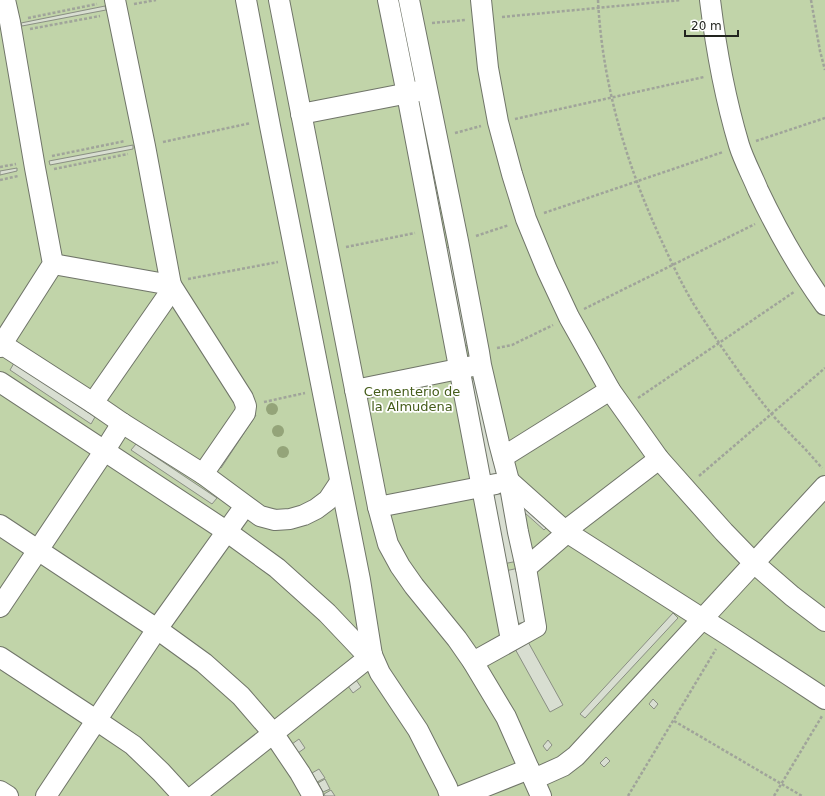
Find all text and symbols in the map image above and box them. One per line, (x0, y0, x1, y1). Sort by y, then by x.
scale bar (685, 12, 738, 38)
text: 20 m (691, 19, 722, 33)
park label: Cementerio de la Almudena (364, 384, 460, 414)

